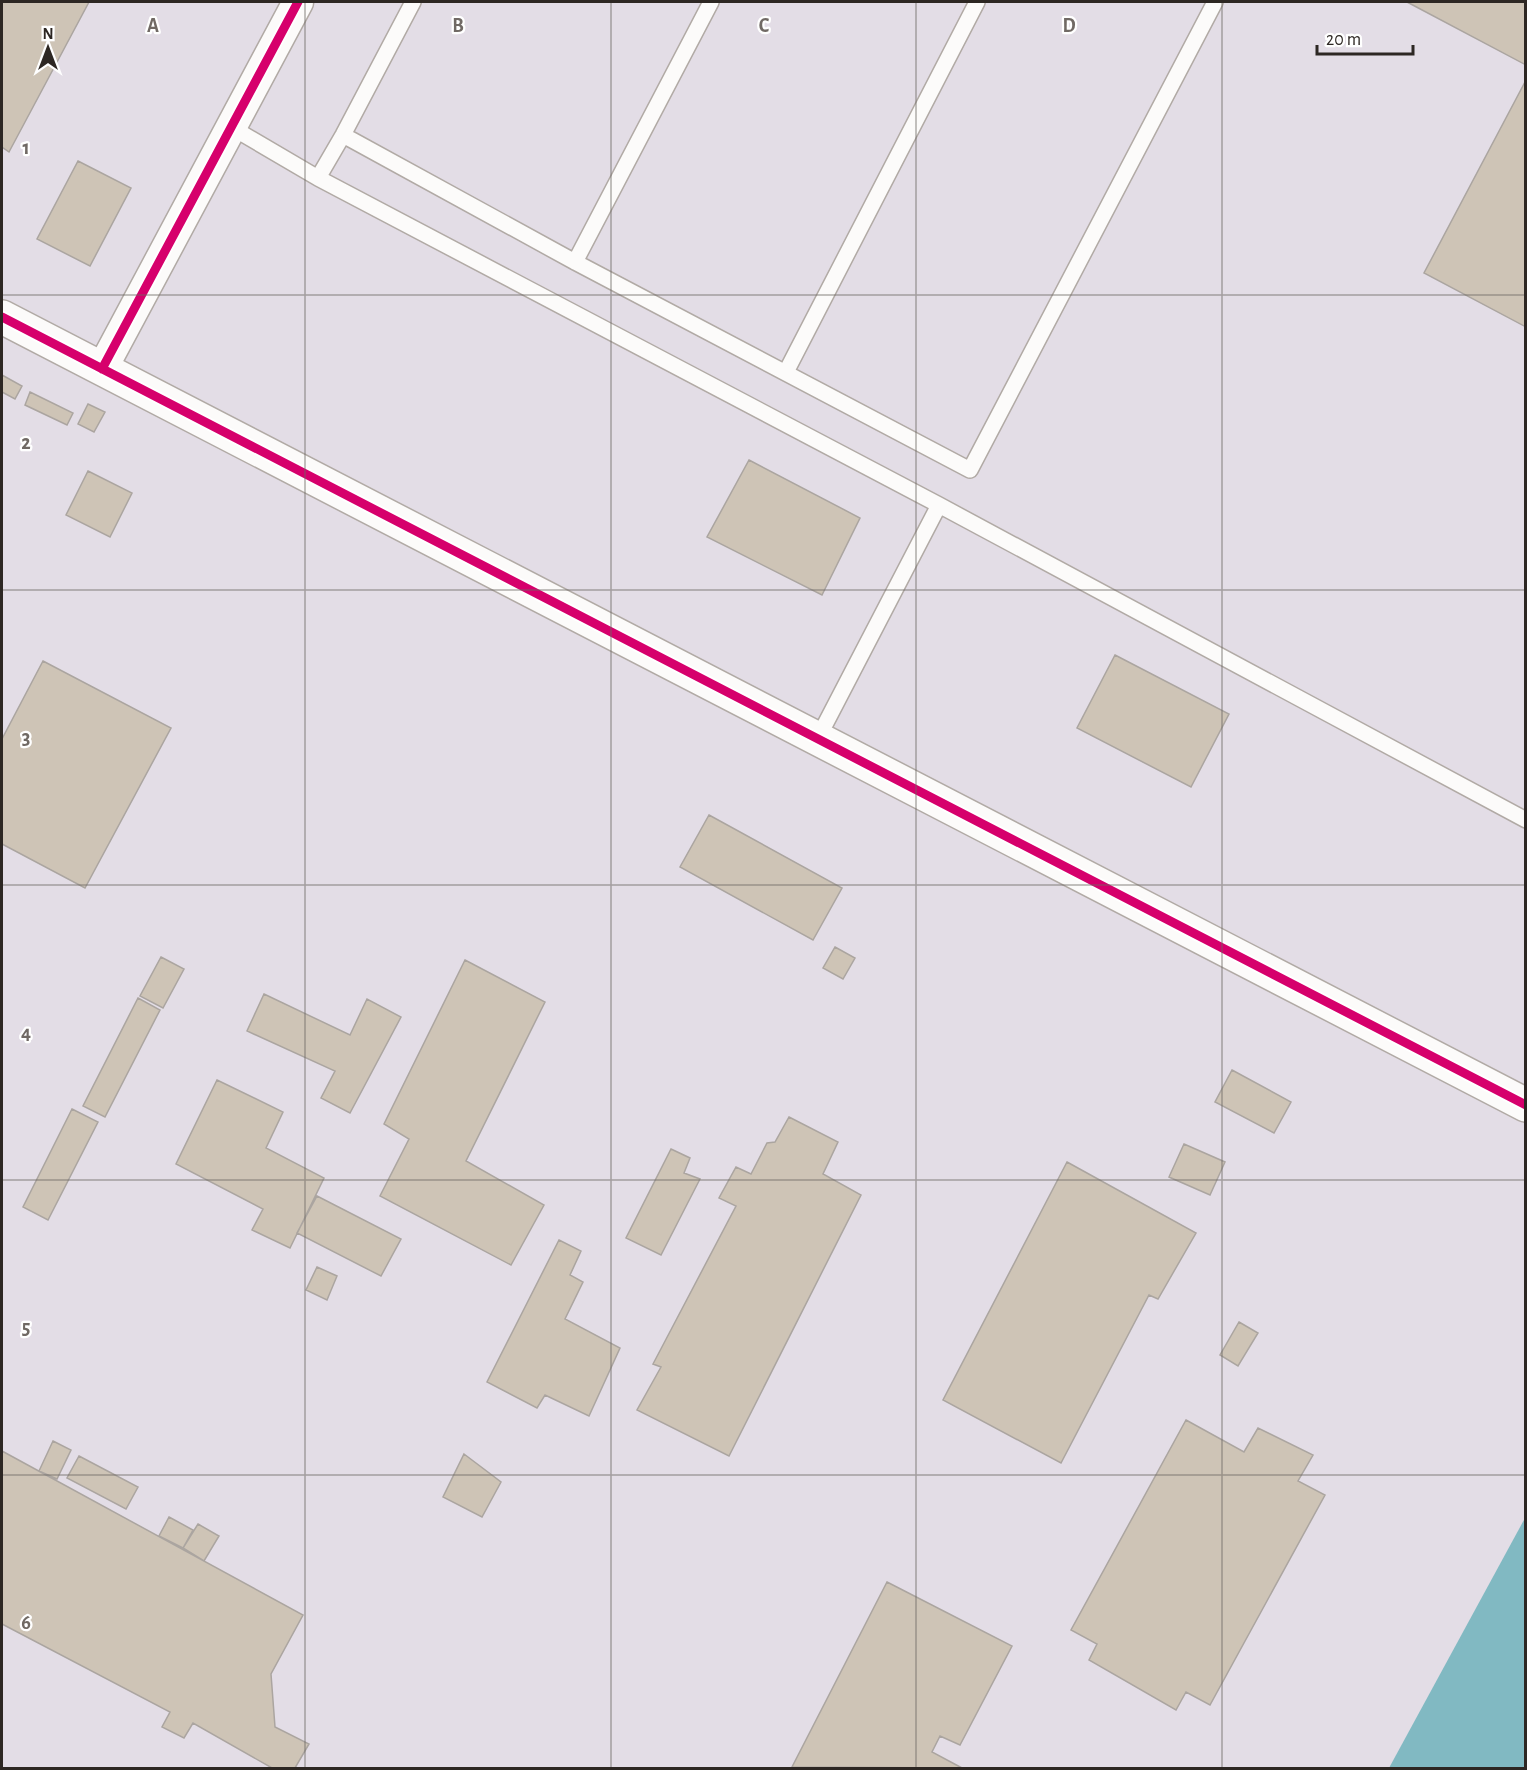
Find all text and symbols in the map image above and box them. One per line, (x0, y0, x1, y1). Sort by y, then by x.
text: A (147, 16, 159, 36)
text: B (452, 16, 464, 36)
text: C (759, 16, 770, 36)
text: D (1062, 16, 1076, 36)
north arrow (18, 18, 78, 78)
scale bar (1317, 18, 1413, 56)
text: N (42, 26, 54, 42)
text: 20 m (1326, 31, 1361, 49)
text: 1 (22, 138, 30, 158)
text: 2 (21, 433, 31, 453)
text: 3 (22, 728, 30, 748)
text: 4 (21, 1023, 31, 1043)
text: 5 (22, 1318, 30, 1338)
text: 6 (21, 1613, 31, 1633)

